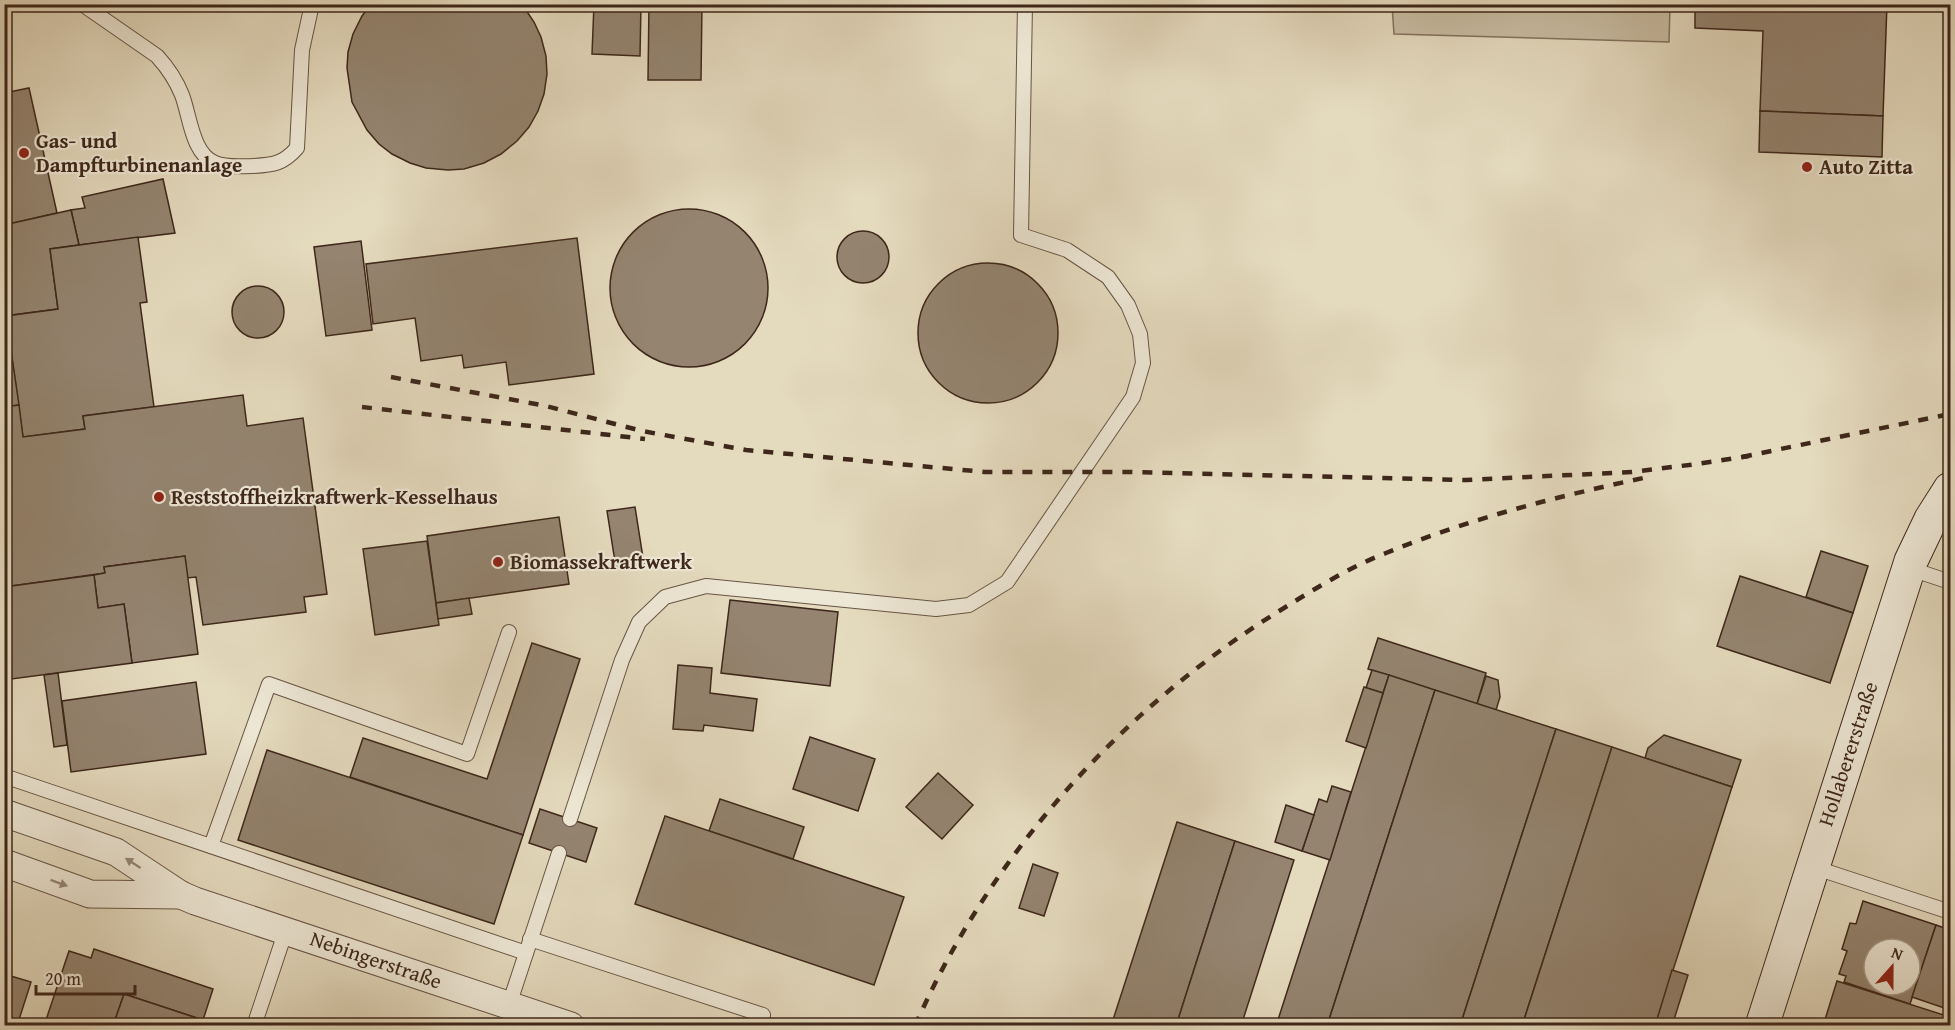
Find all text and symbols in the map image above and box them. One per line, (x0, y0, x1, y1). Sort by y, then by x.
place label: Gas- und Dampfturbinenanlage (36, 125, 242, 180)
marker: Gas- und Dampfturbinenanlage (17, 146, 31, 160)
place label: Auto Zitta (1819, 151, 1913, 182)
marker: Auto Zitta (1800, 160, 1814, 174)
place label: Reststoffheizkraftwerk-Kesselhaus (171, 481, 498, 512)
marker: Reststoffheizkraftwerk-Kesselhaus (152, 490, 166, 504)
place label: Biomassekraftwerk (510, 546, 693, 577)
marker: Biomassekraftwerk (491, 555, 505, 569)
street label: Hollabererstraße (1810, 677, 1886, 830)
one-way arrow (125, 857, 141, 869)
one-way arrow (51, 878, 69, 888)
street label: Nebingerstraße (306, 923, 446, 997)
north arrow (1862, 937, 1922, 997)
text: N (1888, 940, 1907, 966)
scale bar (36, 958, 135, 996)
text: 20 m (45, 965, 81, 992)

